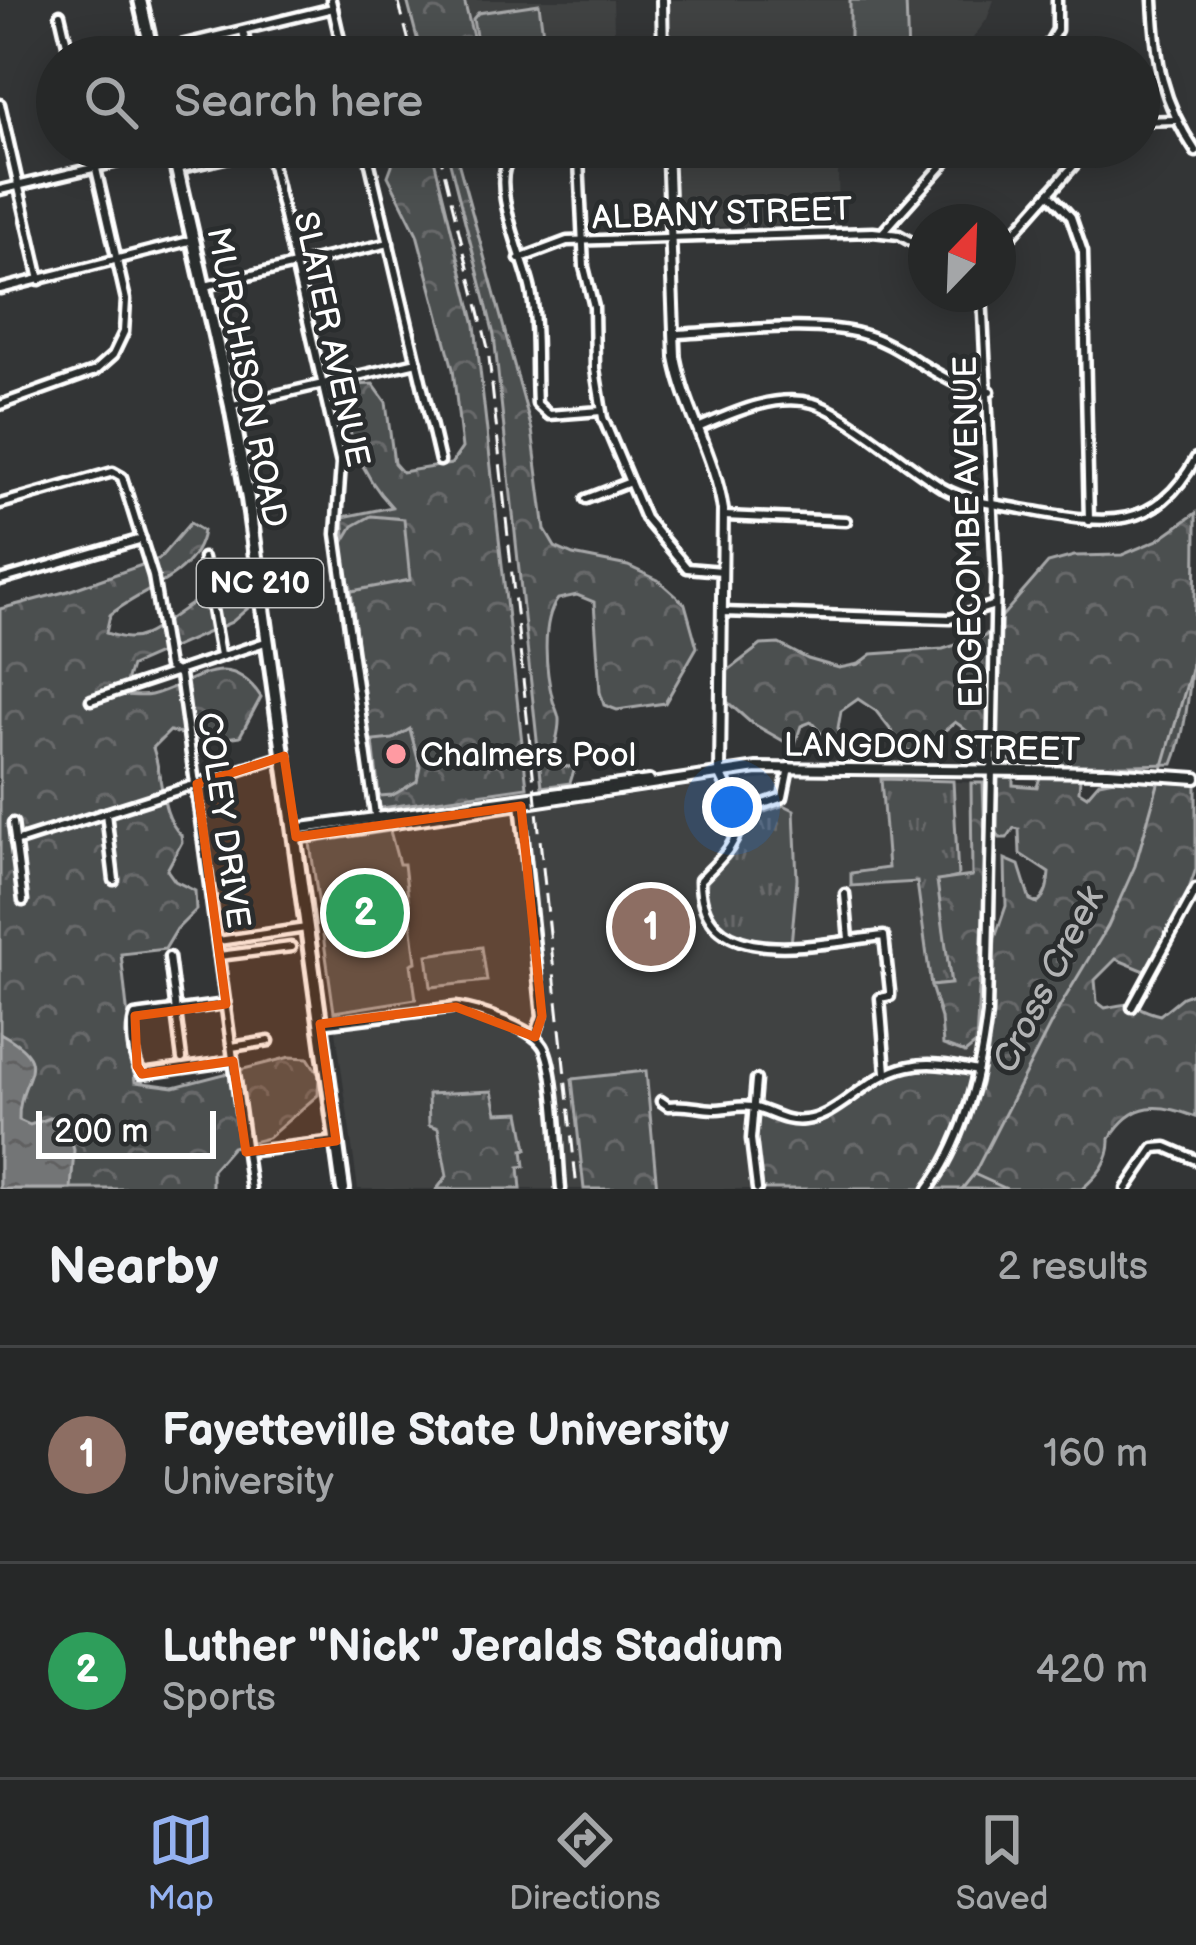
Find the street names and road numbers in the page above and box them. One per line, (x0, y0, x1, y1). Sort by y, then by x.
street label: ALBANY STREET (591, 189, 853, 239)
street label: SLATER AVENUE (284, 208, 378, 471)
street label: MURCHISON ROAD (197, 224, 295, 531)
street label: EDGECOMBE AVENUE (946, 356, 992, 708)
road number: NC 210 (197, 559, 323, 607)
street label: COLEY DRIVE (188, 710, 258, 931)
street label: LANGDON STREET (783, 725, 1081, 771)

